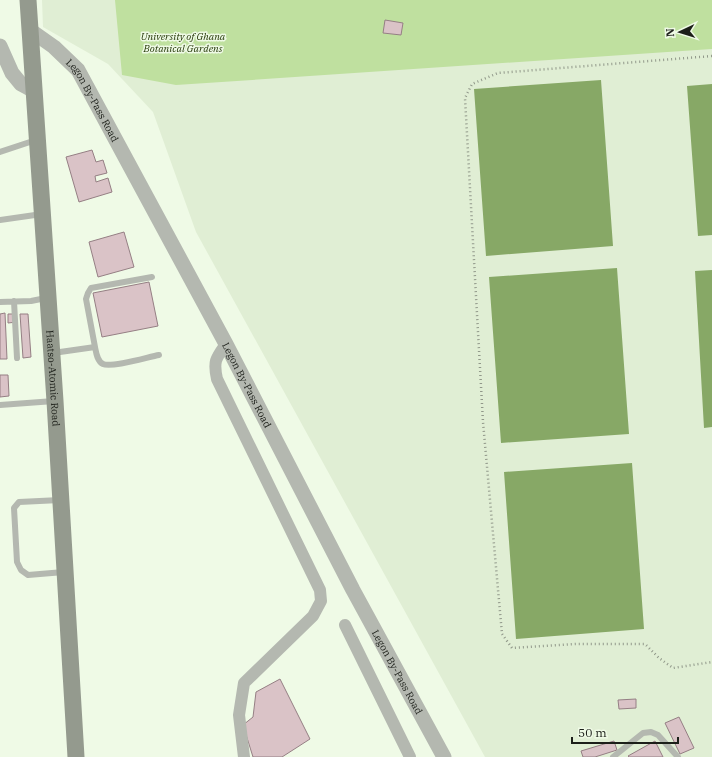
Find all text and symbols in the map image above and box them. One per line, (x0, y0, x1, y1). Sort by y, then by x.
north arrow (660, 12, 700, 52)
text: N (663, 28, 677, 38)
park label: University of Ghana Botanical Gardens (141, 30, 226, 55)
street label: Legon By-Pass Road (63, 56, 122, 144)
street label: Haatso-Atomic Road (43, 330, 62, 427)
street label: Legon By-Pass Road (219, 340, 274, 430)
street label: Legon By-Pass Road (369, 627, 425, 717)
scale bar (572, 719, 678, 745)
text: 50 m (578, 725, 607, 740)

